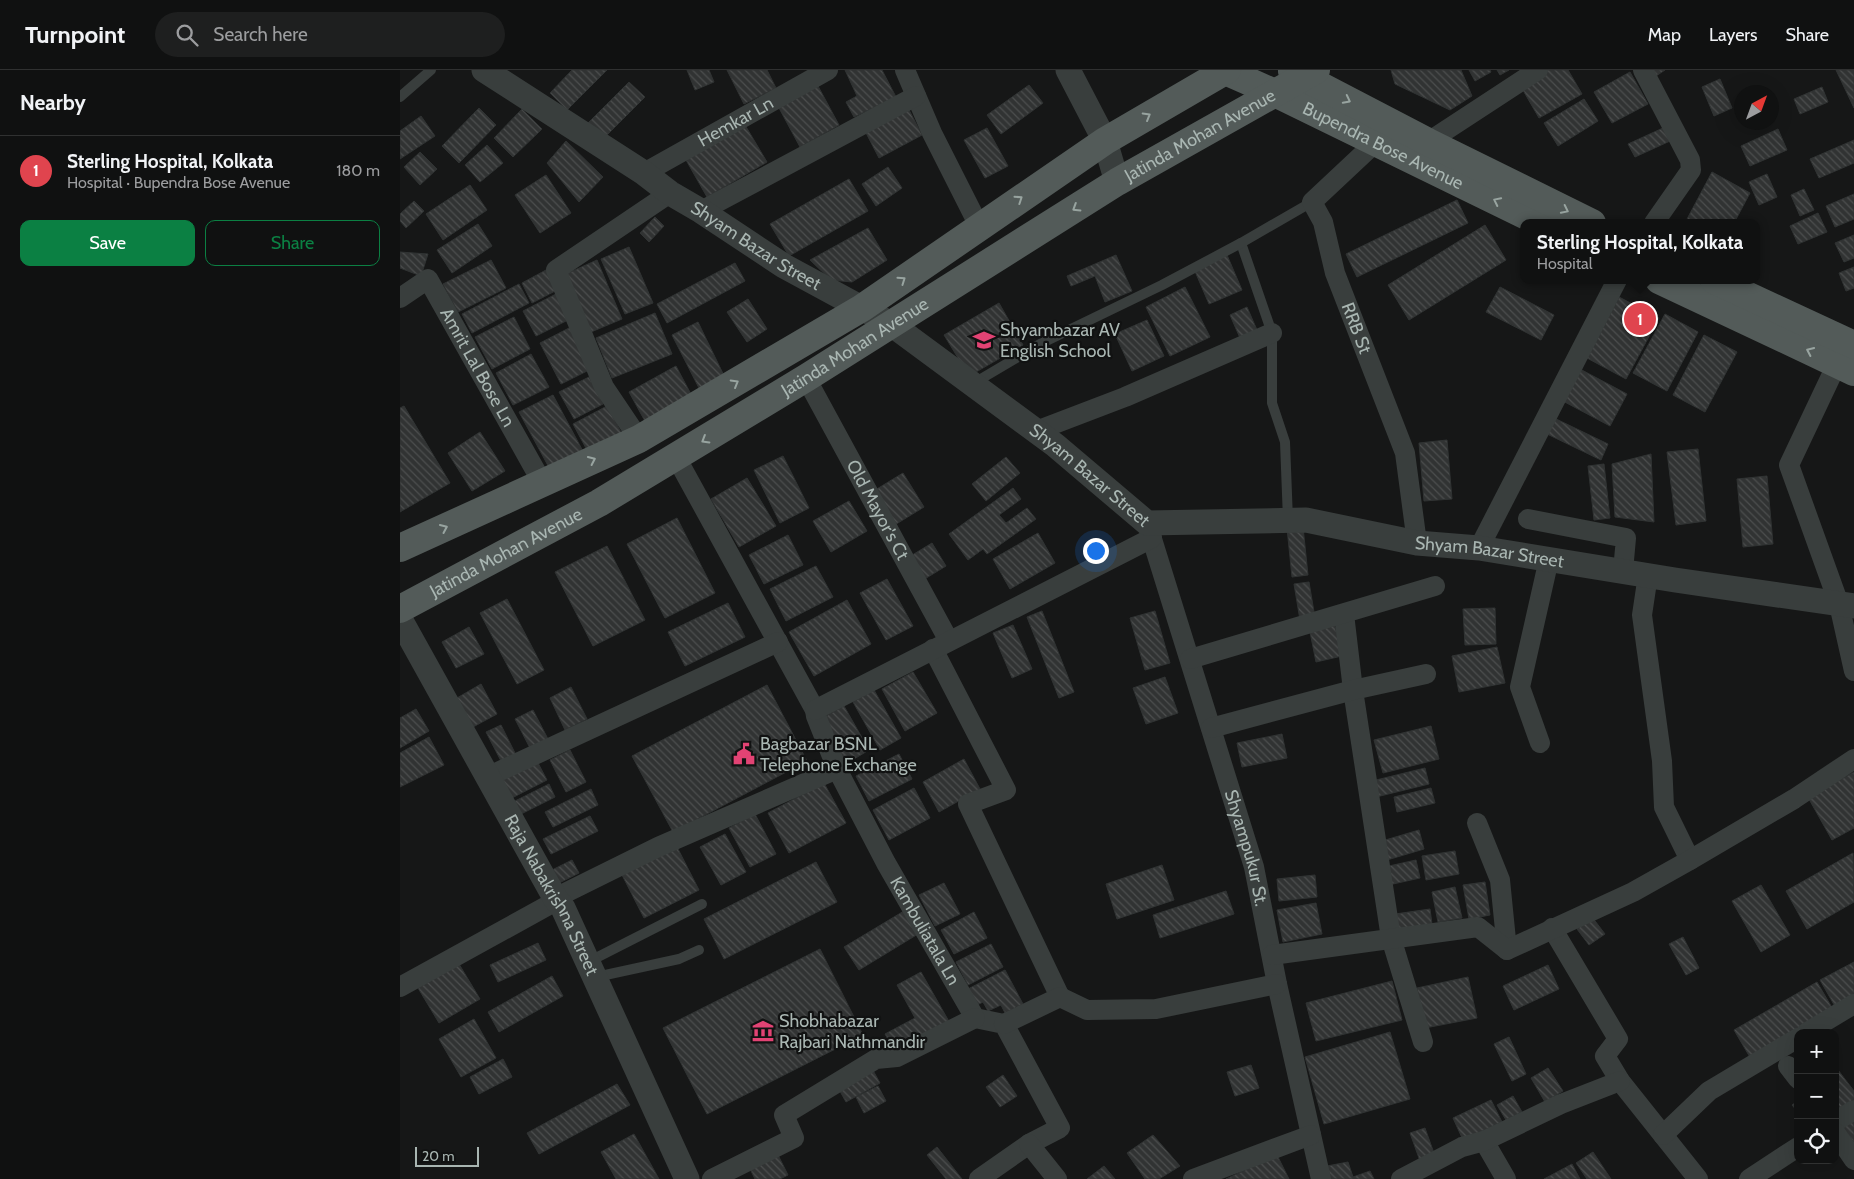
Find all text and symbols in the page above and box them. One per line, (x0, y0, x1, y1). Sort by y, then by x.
search box (155, 12, 505, 57)
text: Turnpoint (25, 20, 125, 49)
icon: search (173, 21, 201, 49)
text: Search here (213, 23, 308, 46)
text: Map (1648, 24, 1681, 46)
text: Layers (1709, 24, 1758, 46)
text: Share (1786, 24, 1829, 46)
street label: Jatinda Mohan Avenue (1120, 84, 1279, 187)
north arrow (1734, 85, 1779, 130)
text: Nearby (20, 90, 86, 115)
street label: Hemkar Ln (694, 92, 777, 152)
one-way arrow (1341, 94, 1350, 104)
street label: Bupendra Bose Avenue (1299, 97, 1467, 194)
one-way arrow (1141, 113, 1150, 123)
text: Sterling Hospital, Kolkata (67, 150, 273, 173)
text: 1 (33, 161, 39, 180)
text: 180 m (336, 161, 380, 180)
text: Hospital · Bupendra Bose Avenue (67, 173, 290, 192)
street label: Shyam Bazar Street (687, 196, 825, 295)
one-way arrow (1014, 196, 1023, 205)
one-way arrow (1493, 197, 1502, 207)
one-way arrow (1072, 201, 1081, 211)
one-way arrow (1560, 203, 1569, 213)
popup (1520, 219, 1760, 284)
button: Save (20, 220, 195, 266)
button: Share (205, 220, 380, 266)
text: Sterling Hospital, Kolkata (1537, 231, 1743, 254)
text: Hospital (1537, 254, 1593, 273)
one-way arrow (896, 277, 906, 286)
street label: Jatinda Mohan Avenue (776, 293, 932, 402)
street label: RRB St (1337, 299, 1376, 357)
pin: 1 (1624, 300, 1656, 338)
street label: Amrit Lal Bose Ln (435, 304, 520, 431)
place label: Shyambazar AV English School (1000, 319, 1120, 362)
school or university icon: Shyambazar AV English School (971, 327, 997, 353)
one-way arrow (1806, 347, 1815, 357)
one-way arrow (729, 379, 738, 389)
street label: Shyam Bazar Street (1025, 419, 1154, 532)
one-way arrow (701, 433, 710, 443)
one-way arrow (587, 456, 596, 467)
street label: Old Mayor's Ct (842, 456, 914, 564)
street label: Jatinda Mohan Avenue (425, 503, 586, 603)
one-way arrow (439, 523, 448, 534)
street label: Shyam Bazar Street (1414, 532, 1565, 573)
your location (1083, 538, 1109, 564)
place label: Bagbazar BSNL Telephone Exchange (760, 733, 917, 776)
public building icon: Bagbazar BSNL Telephone Exchange (731, 741, 757, 767)
street label: Shyampukur St. (1220, 787, 1272, 908)
street label: Raja Nabakrishna Street (500, 811, 603, 979)
street label: Kambuliatala Ln (885, 873, 965, 989)
place label: Shobhabazar Rajbari Nathmandir (779, 1010, 925, 1053)
museum icon: Shobhabazar Rajbari Nathmandir (750, 1018, 776, 1044)
map controls (1794, 1029, 1839, 1164)
button: + (1794, 1029, 1839, 1074)
button: − (1794, 1074, 1839, 1119)
button: locate (1794, 1119, 1839, 1164)
scale bar (415, 1144, 479, 1167)
text: 20 m (422, 1147, 455, 1165)

